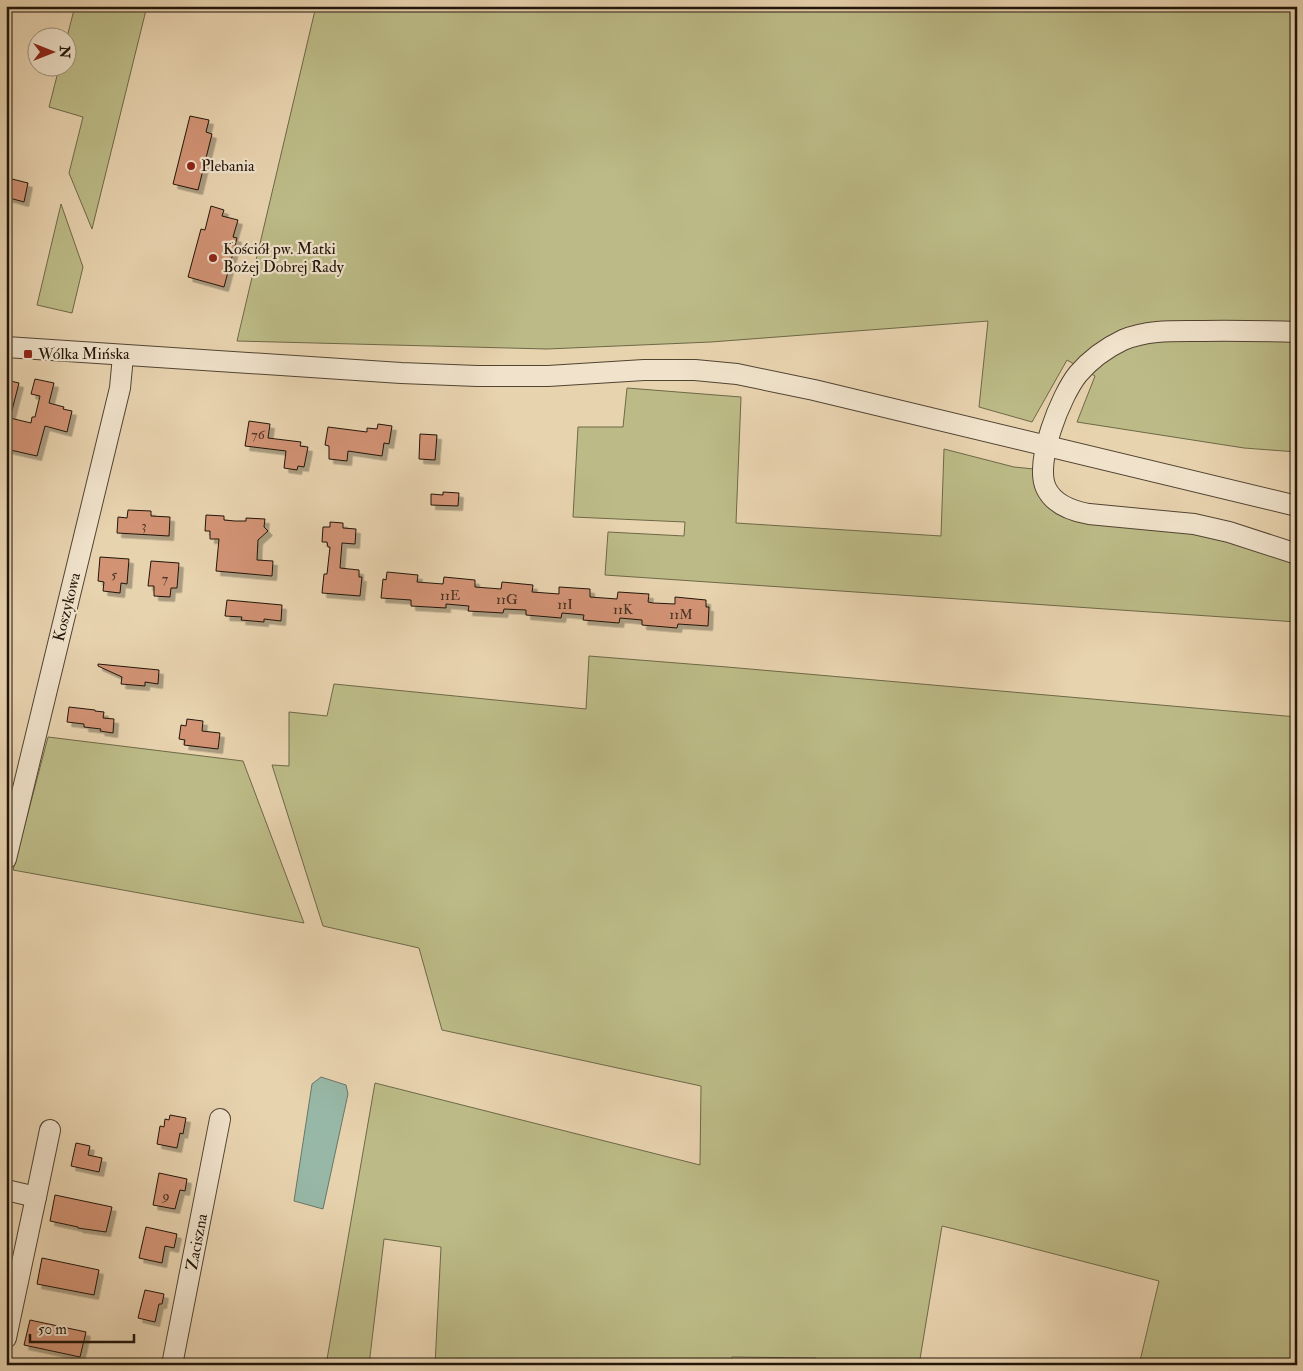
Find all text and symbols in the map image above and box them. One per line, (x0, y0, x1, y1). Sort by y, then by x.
north arrow (28, 28, 78, 78)
text: N (56, 45, 73, 59)
place label: Plebania (201, 156, 255, 176)
marker: Plebania (185, 160, 197, 172)
place label: Kościół pw. Matki Bożej Dobrej Rady (223, 239, 345, 277)
marker: Kościół pw. Matki Bożej Dobrej Rady (207, 252, 219, 264)
place label: Wólka Mińska (37, 344, 130, 364)
marker: Wólka Mińska (22, 348, 34, 360)
house number: 76 (251, 426, 266, 443)
house number: 3 (141, 517, 147, 534)
house number: 5 (111, 566, 118, 583)
street label: Koszykowa (49, 570, 85, 644)
house number: 7 (162, 570, 169, 587)
house number: 11E (440, 587, 460, 604)
house number: 11G (496, 591, 518, 608)
house number: 11I (557, 596, 573, 613)
house number: 11K (613, 601, 633, 618)
house number: 11M (669, 606, 693, 623)
house number: 9 (161, 1187, 170, 1204)
street label: Zaciszna (182, 1212, 212, 1272)
scale bar (30, 1311, 134, 1343)
text: 50 m (38, 1320, 67, 1339)

